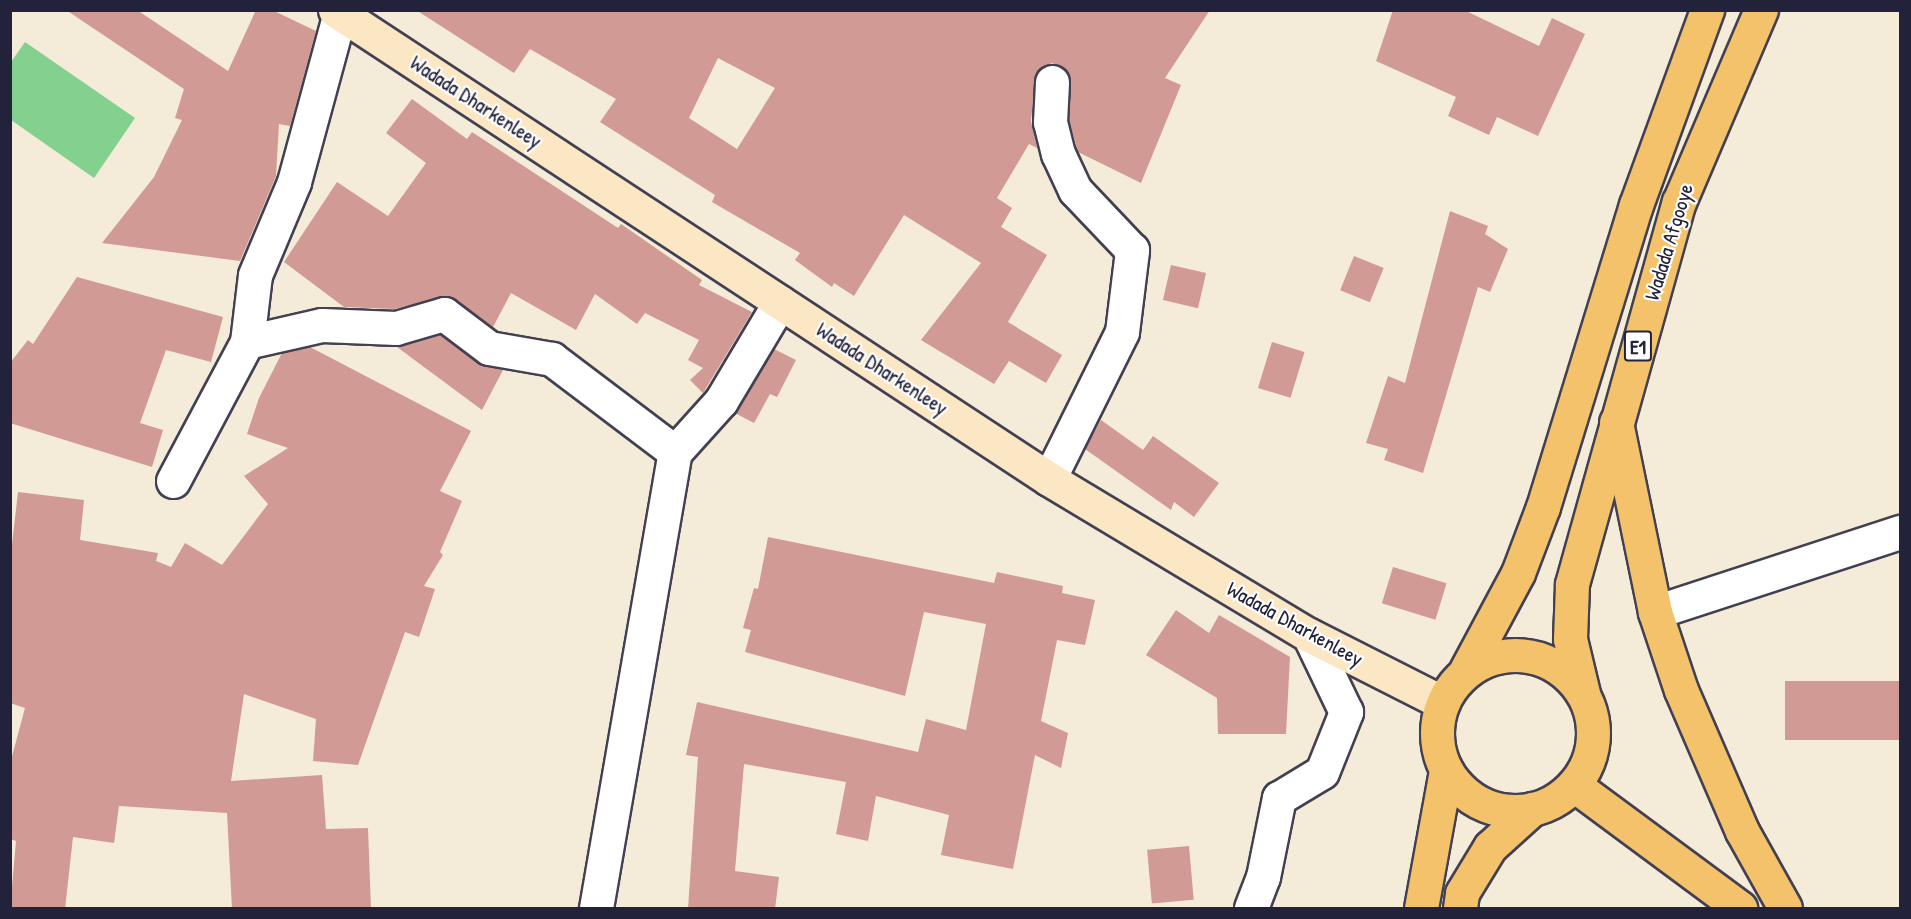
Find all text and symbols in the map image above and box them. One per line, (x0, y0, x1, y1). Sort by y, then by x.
street label: Wadada Dharkenleey (406, 50, 546, 154)
street label: Wadada Afgooye (1639, 181, 1699, 303)
street label: Wadada Dharkenleey (812, 317, 952, 421)
road number: E1 (1623, 329, 1653, 363)
street label: Wadada Dharkenleey (1223, 576, 1367, 672)

